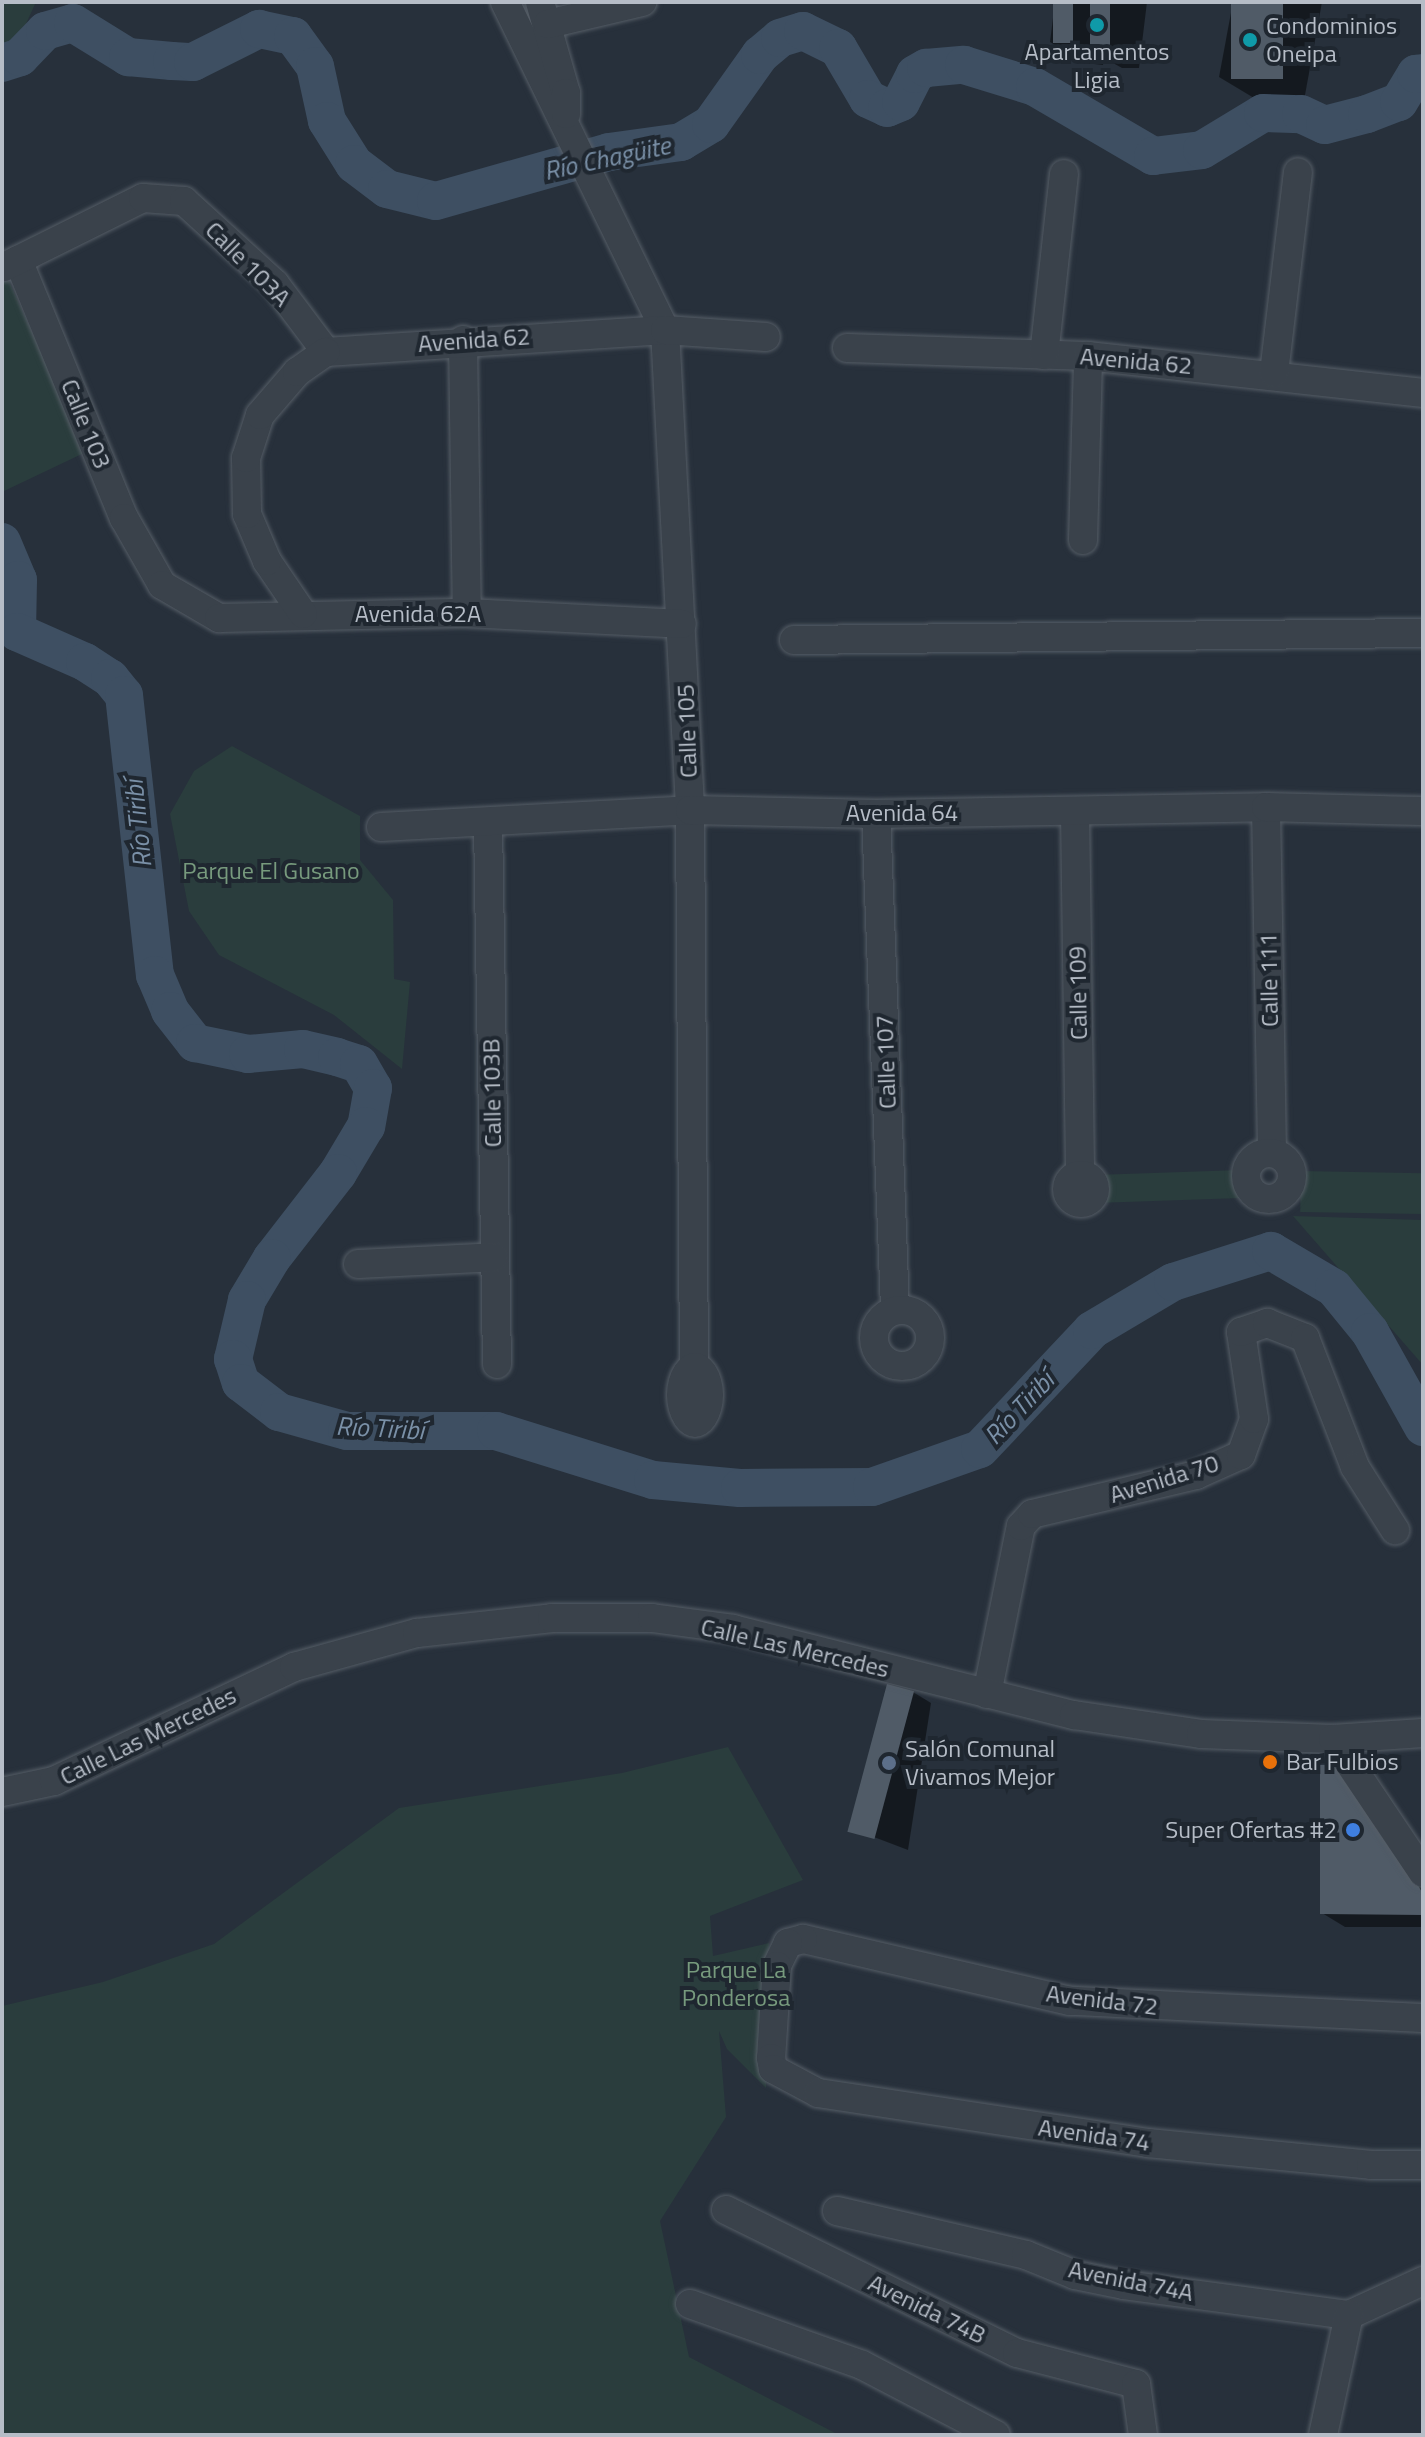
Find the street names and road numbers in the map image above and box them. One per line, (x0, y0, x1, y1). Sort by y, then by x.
street label: Calle 103A (200, 216, 296, 312)
street label: Avenida 62 (417, 322, 531, 358)
street label: Avenida 62 (1079, 342, 1193, 380)
street label: Calle 103 (55, 375, 117, 473)
street label: Avenida 62A (355, 600, 481, 628)
street label: Calle 105 (671, 684, 703, 778)
street label: Avenida 64 (846, 799, 958, 827)
street label: Calle 111 (1254, 933, 1284, 1027)
street label: Calle 109 (1063, 946, 1093, 1040)
street label: Calle 107 (870, 1015, 902, 1109)
street label: Calle 103B (477, 1038, 507, 1148)
street label: Avenida 70 (1106, 1449, 1222, 1509)
street label: Calle Las Mercedes (698, 1612, 892, 1684)
street label: Calle Las Mercedes (55, 1681, 241, 1791)
street label: Avenida 72 (1044, 1979, 1160, 2021)
street label: Avenida 74 (1036, 2113, 1152, 2157)
street label: Avenida 74A (1066, 2255, 1196, 2307)
street label: Avenida 74B (864, 2268, 990, 2350)

